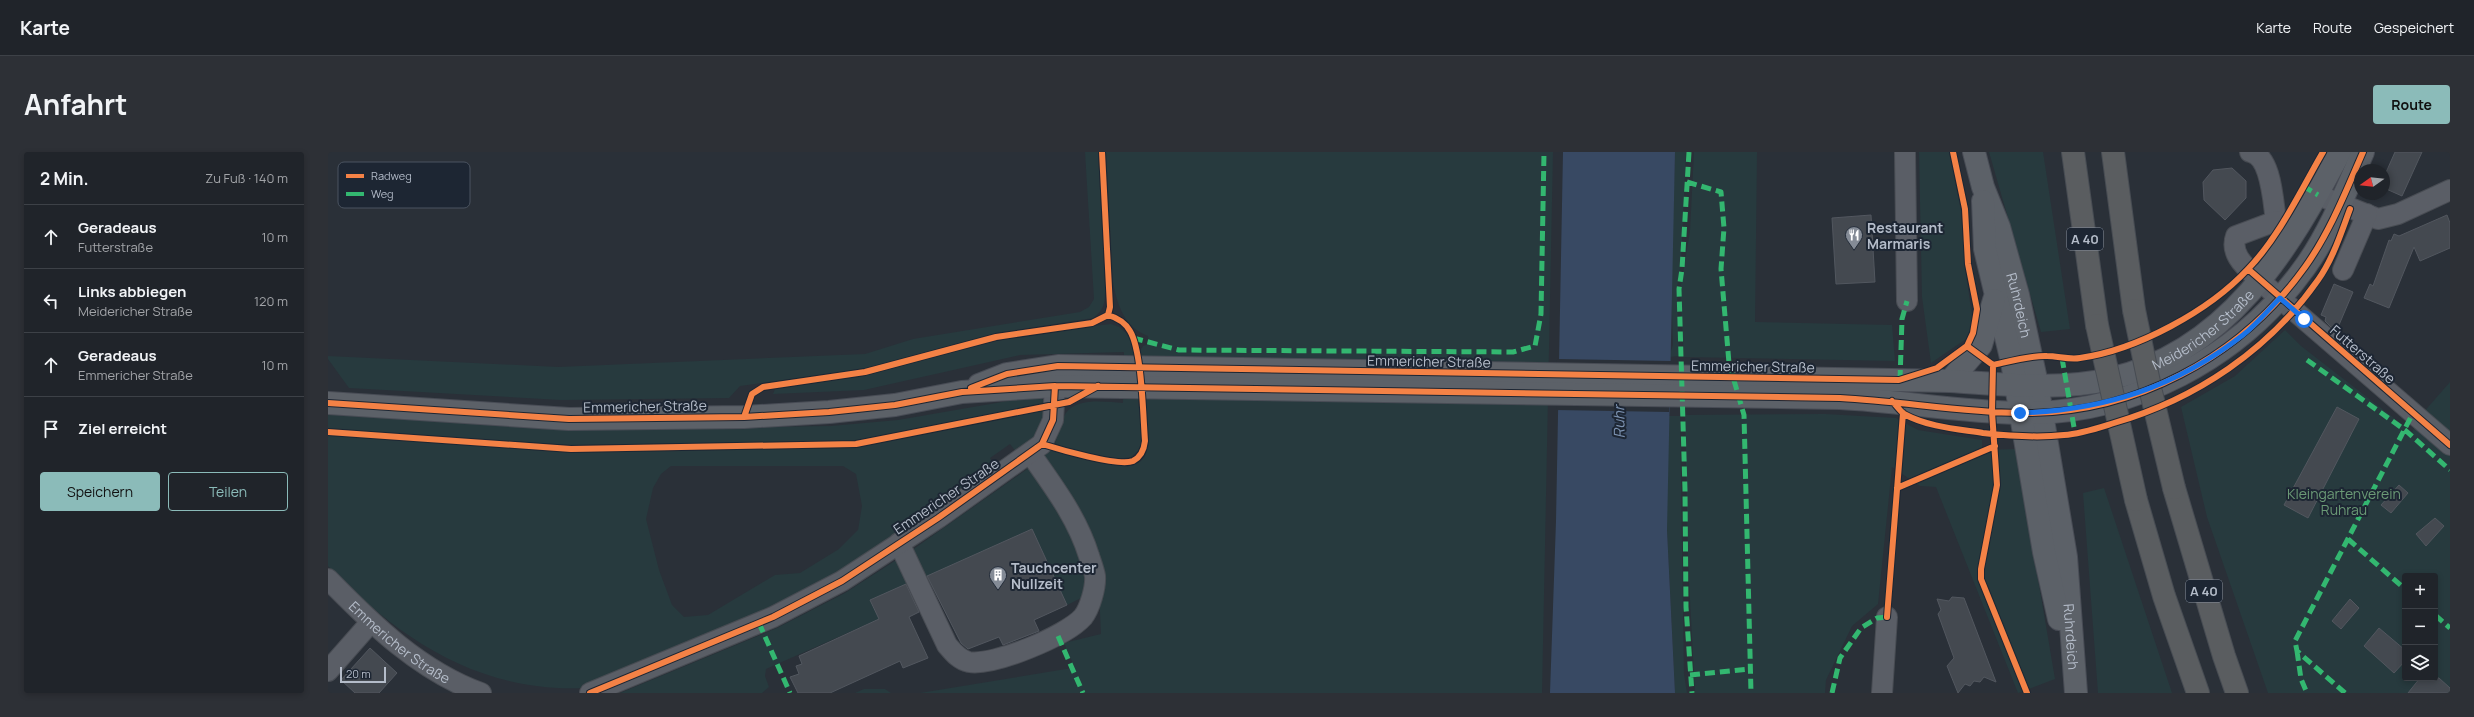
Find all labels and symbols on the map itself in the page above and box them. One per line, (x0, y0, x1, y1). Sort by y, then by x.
legend (338, 162, 470, 208)
north arrow (2354, 164, 2390, 200)
text: Radweg (371, 168, 412, 183)
text: Weg (371, 186, 394, 201)
place label: Restaurant Marmaris (1867, 218, 1943, 253)
restaurant icon: Restaurant Marmaris (1844, 225, 1864, 250)
road number: A 40 (2067, 228, 2103, 250)
street label: Ruhrdeich (2003, 270, 2036, 339)
street label: Meidericher Straße (2149, 285, 2258, 374)
route start (2295, 310, 2313, 328)
street label: Futterstraße (2326, 320, 2400, 388)
street label: Emmericher Straße (1367, 350, 1491, 372)
street label: Emmericher Straße (1691, 355, 1815, 377)
street label: Emmericher Straße (583, 395, 707, 417)
water label: Ruhr (1608, 403, 1630, 439)
route end (2011, 404, 2029, 422)
street label: Emmericher Straße (889, 454, 1003, 538)
park label: Kleingartenverein Ruhrau (2287, 484, 2401, 519)
place label: Tauchcenter Nullzeit (1011, 558, 1097, 593)
building icon: Tauchcenter Nullzeit (988, 565, 1008, 590)
road number: A 40 (2186, 580, 2222, 602)
street label: Emmericher Straße (345, 596, 454, 687)
street label: Ruhrdeich (2060, 603, 2084, 670)
scale bar (340, 665, 386, 684)

